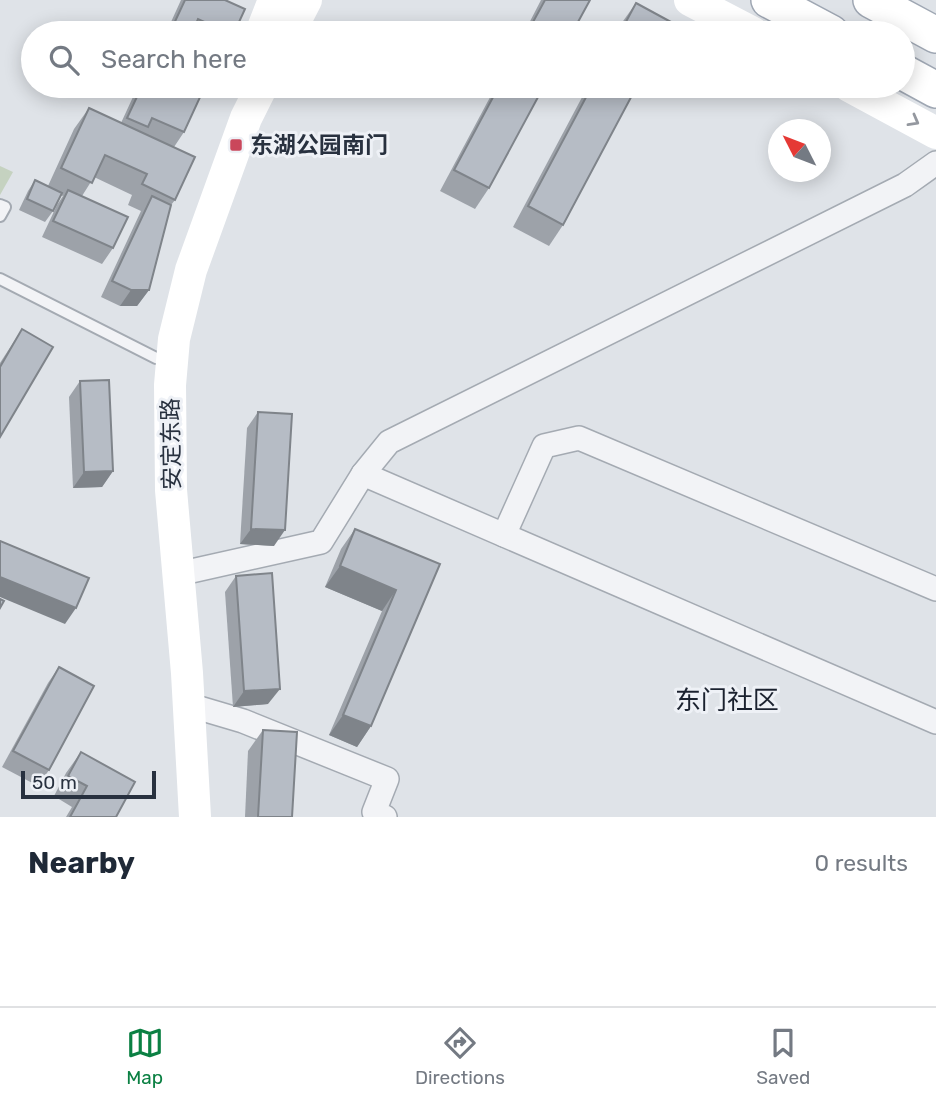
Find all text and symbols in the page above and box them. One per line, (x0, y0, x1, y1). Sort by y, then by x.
search box (21, 21, 915, 98)
icon: search (45, 41, 83, 79)
text: Search here (101, 44, 247, 75)
one-way arrow (907, 113, 919, 126)
north arrow (768, 119, 831, 182)
place label: 东湖公园南门 (250, 131, 388, 159)
marker: 东湖公园南门 (228, 137, 244, 153)
street label: 安定东路 (156, 398, 186, 490)
district label: 东门社区 (675, 685, 779, 716)
scale bar (21, 768, 156, 800)
text: 50 m (32, 771, 77, 794)
text: Nearby (28, 845, 135, 881)
text: 0 results (814, 849, 908, 877)
tab: Map (126, 1024, 164, 1089)
tab: Directions (415, 1024, 505, 1089)
tab: Saved (756, 1024, 810, 1089)

